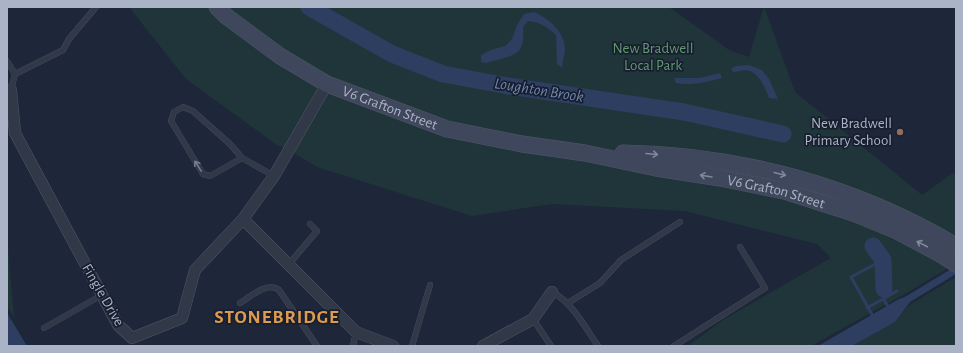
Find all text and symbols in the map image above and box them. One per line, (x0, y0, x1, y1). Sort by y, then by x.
park label: New Bradwell Local Park (613, 41, 693, 73)
water label: Loughton Brook (493, 75, 585, 105)
street label: V6 Grafton Street (340, 83, 440, 132)
place label: New Bradwell Primary School (804, 116, 892, 148)
marker: New Bradwell Primary School (895, 127, 905, 137)
one-way arrow (645, 151, 658, 158)
one-way arrow (194, 160, 202, 172)
one-way arrow (774, 171, 787, 178)
one-way arrow (700, 172, 713, 180)
street label: V6 Grafton Street (726, 172, 827, 211)
one-way arrow (916, 240, 928, 248)
street label: Fingle Drive (79, 261, 127, 329)
district label: STONEBRIDGE (214, 308, 340, 327)

